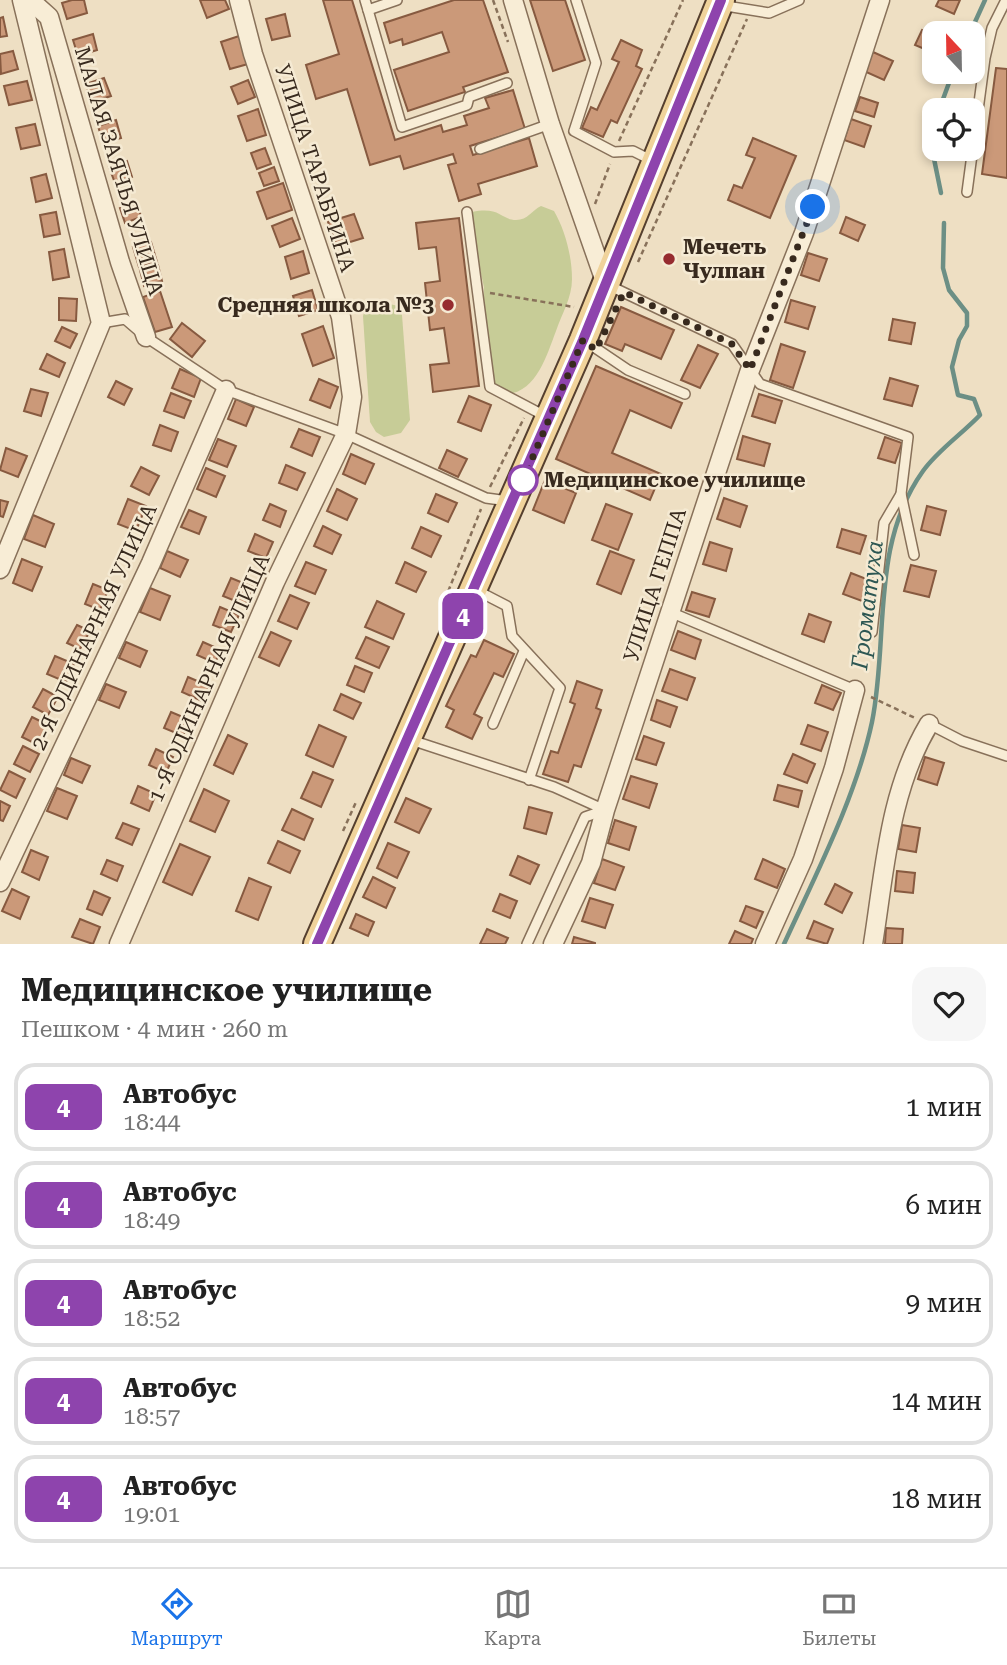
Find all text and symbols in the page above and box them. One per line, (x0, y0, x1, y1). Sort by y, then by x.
north arrow (922, 21, 985, 84)
map controls (922, 21, 985, 161)
street label: МАЛАЯ ЗАЯЧЬЯ УЛИЦА (70, 44, 168, 299)
street label: УЛИЦА ТАРАБРИНА (270, 61, 360, 275)
button: locate (922, 98, 985, 161)
your location (795, 189, 830, 224)
place label: Мечеть Чулпан (683, 235, 767, 283)
marker: Мечеть Чулпан (661, 251, 677, 267)
place label: Средняя школа №3 (217, 293, 434, 317)
marker: Средняя школа №3 (440, 297, 456, 313)
marker: Медицинское училище (508, 465, 538, 495)
place label: Медицинское училище (544, 468, 806, 492)
street label: 2-Я ОДИНАРНАЯ УЛИЦА (26, 500, 162, 754)
street label: УЛИЦА ГЕППА (619, 505, 691, 665)
water label: Громатуха (846, 539, 889, 672)
street label: 1-Я ОДИНАРНАЯ УЛИЦА (143, 550, 275, 806)
line badge: 4 (440, 593, 486, 639)
text: 4 (456, 602, 470, 630)
button: heart (912, 967, 986, 1041)
text: Медицинское училище (21, 970, 432, 1009)
text: Пешком · 4 мин · 260 m (21, 1016, 288, 1043)
text: Автобус (123, 1079, 237, 1109)
text: 1 мин (905, 1092, 982, 1122)
text: 4 (57, 1093, 70, 1121)
text: 18:44 (123, 1109, 180, 1136)
text: Автобус (123, 1177, 237, 1207)
text: 6 мин (905, 1190, 982, 1220)
text: 4 (57, 1191, 70, 1219)
text: 18:49 (123, 1207, 180, 1234)
text: Автобус (123, 1275, 237, 1305)
text: 9 мин (905, 1288, 982, 1318)
text: 4 (57, 1289, 70, 1317)
text: 18:52 (123, 1305, 180, 1332)
text: Автобус (123, 1373, 237, 1403)
text: 14 мин (891, 1386, 982, 1416)
text: 4 (57, 1387, 70, 1415)
text: 18:57 (123, 1403, 180, 1430)
text: Автобус (123, 1471, 237, 1501)
text: 18 мин (891, 1484, 982, 1514)
text: 4 (57, 1485, 70, 1513)
text: 19:01 (123, 1501, 180, 1528)
tab: Маршрут (131, 1585, 223, 1650)
tab: Карта (484, 1585, 541, 1650)
tab: Билеты (802, 1585, 876, 1650)

